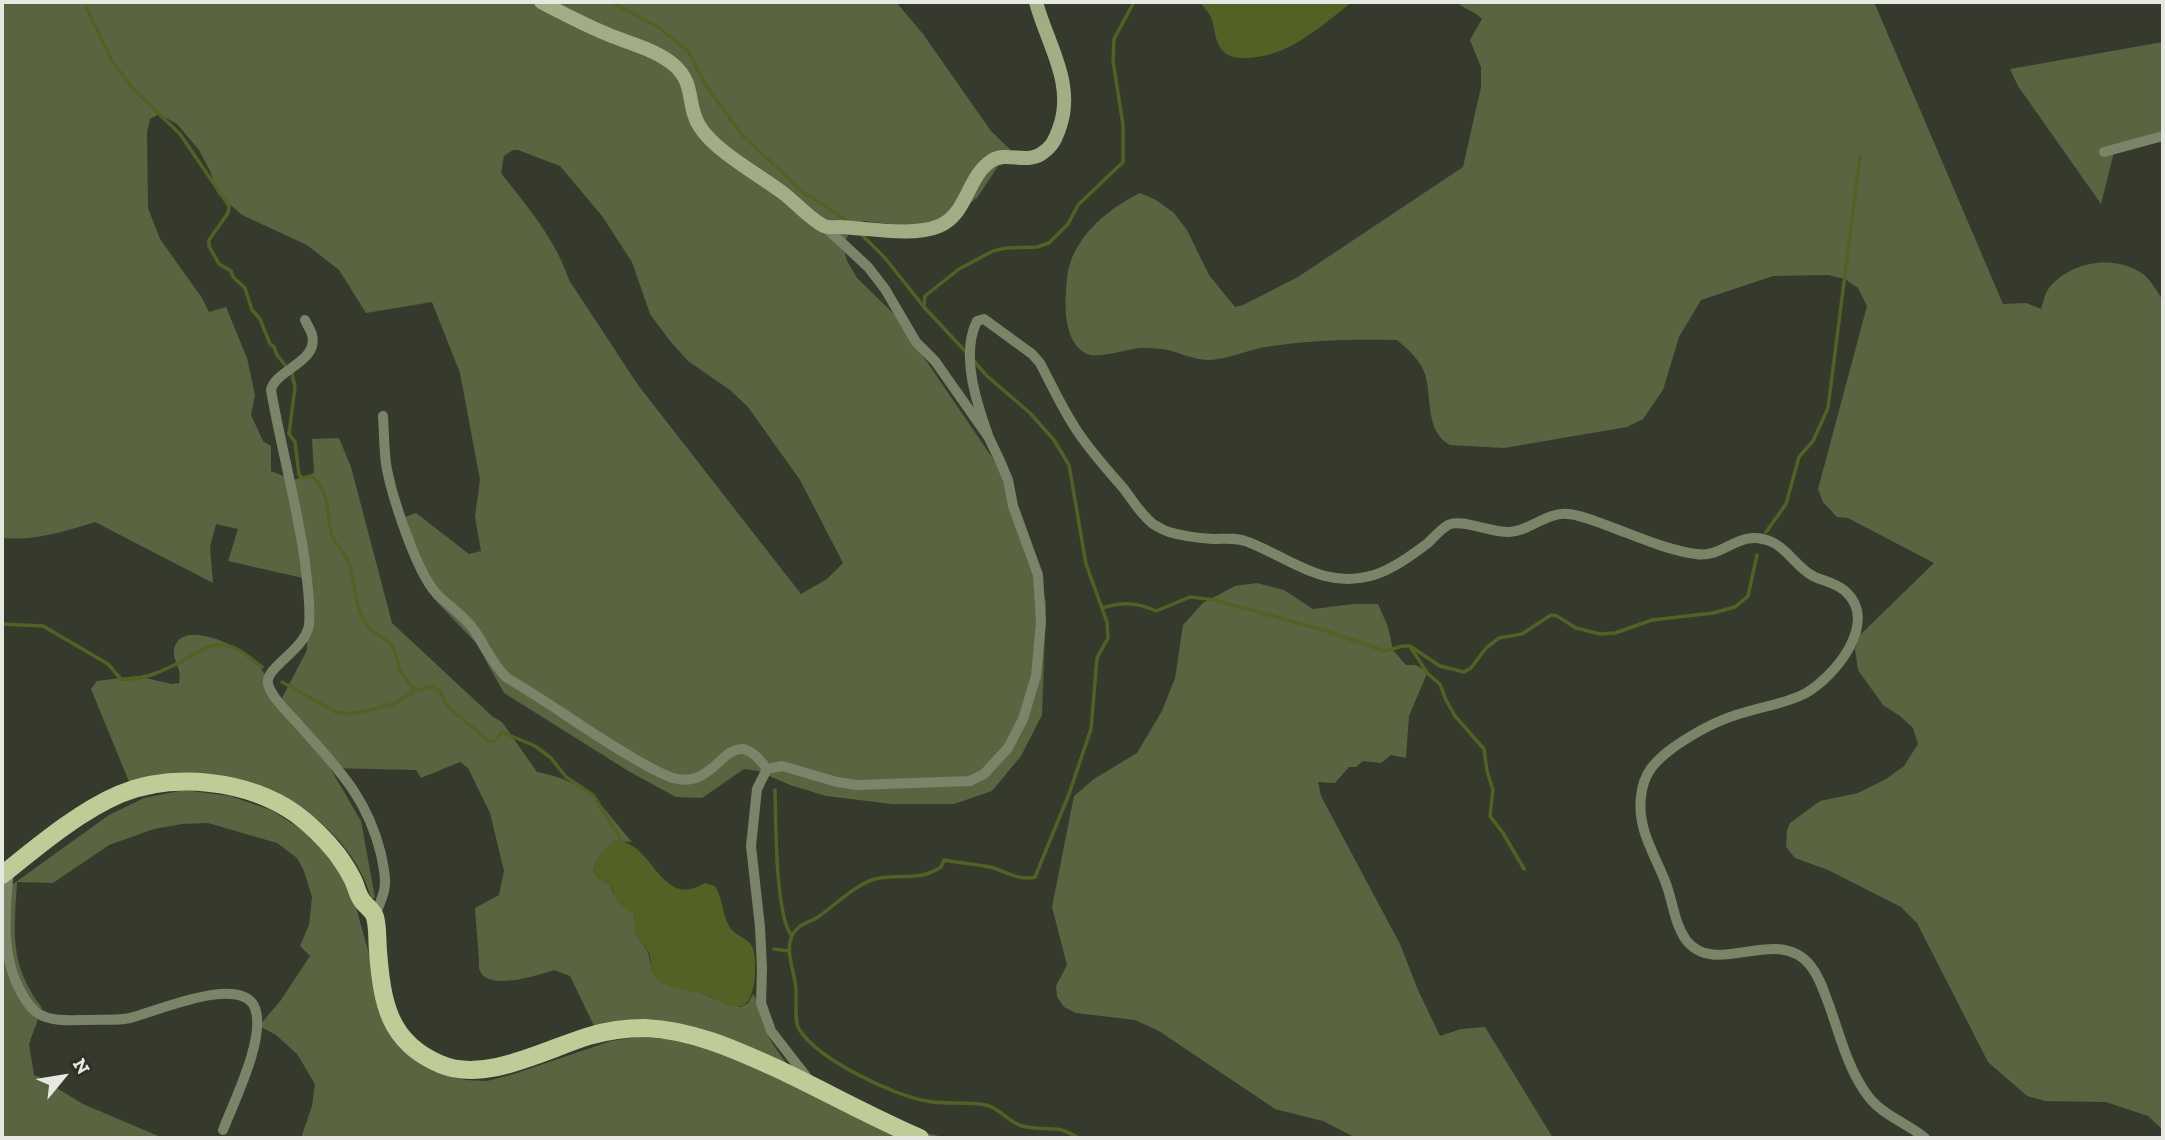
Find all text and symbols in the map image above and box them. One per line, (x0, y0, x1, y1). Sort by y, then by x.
north arrow (28, 1042, 98, 1112)
text: N (68, 1054, 95, 1078)

